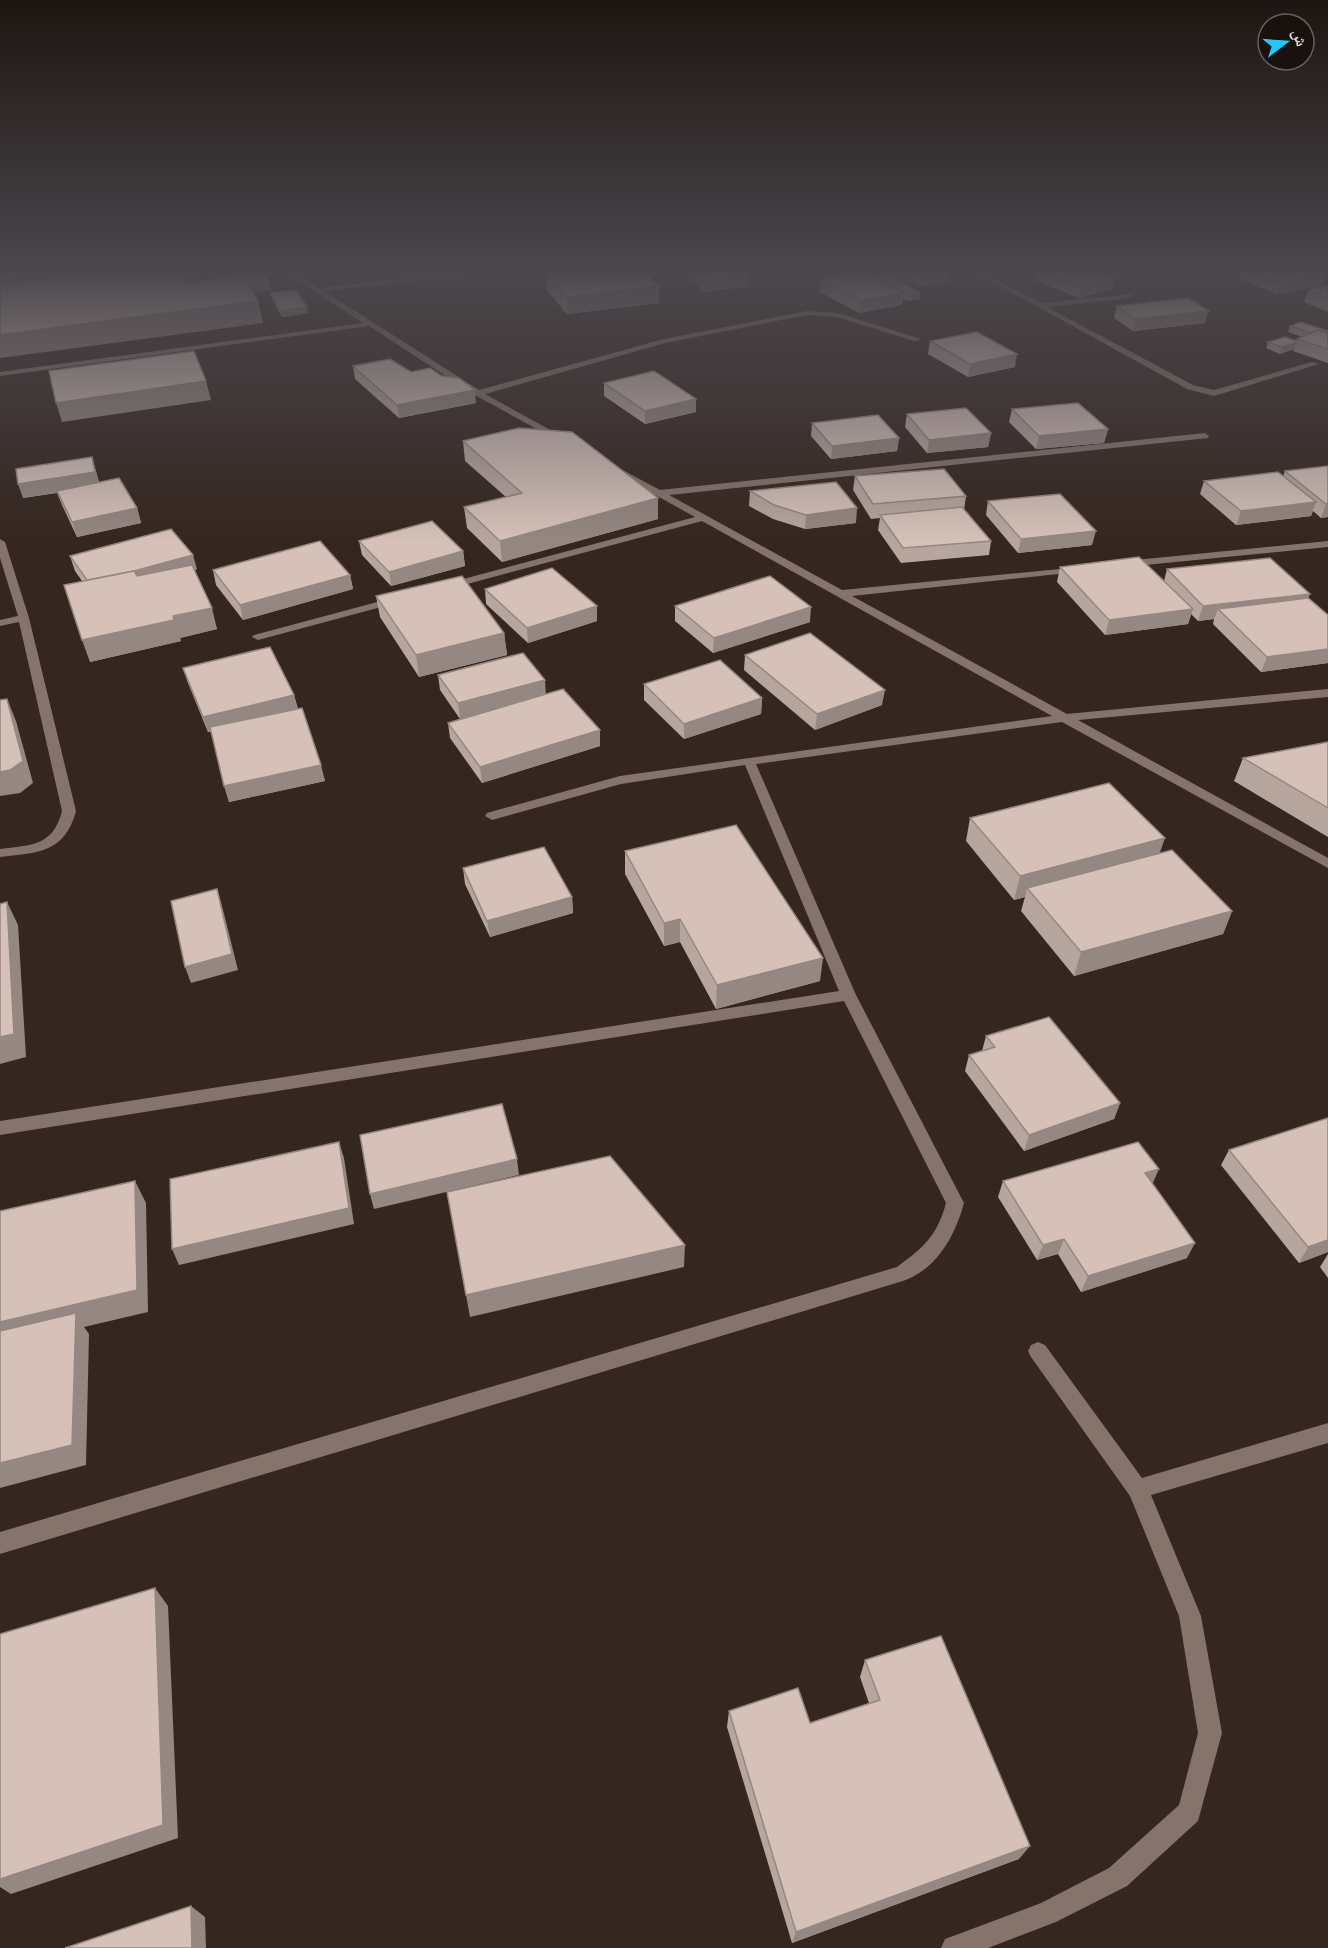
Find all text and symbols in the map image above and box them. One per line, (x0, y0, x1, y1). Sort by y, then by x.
north arrow (1256, 12, 1316, 72)
text: ش (1287, 26, 1313, 49)

